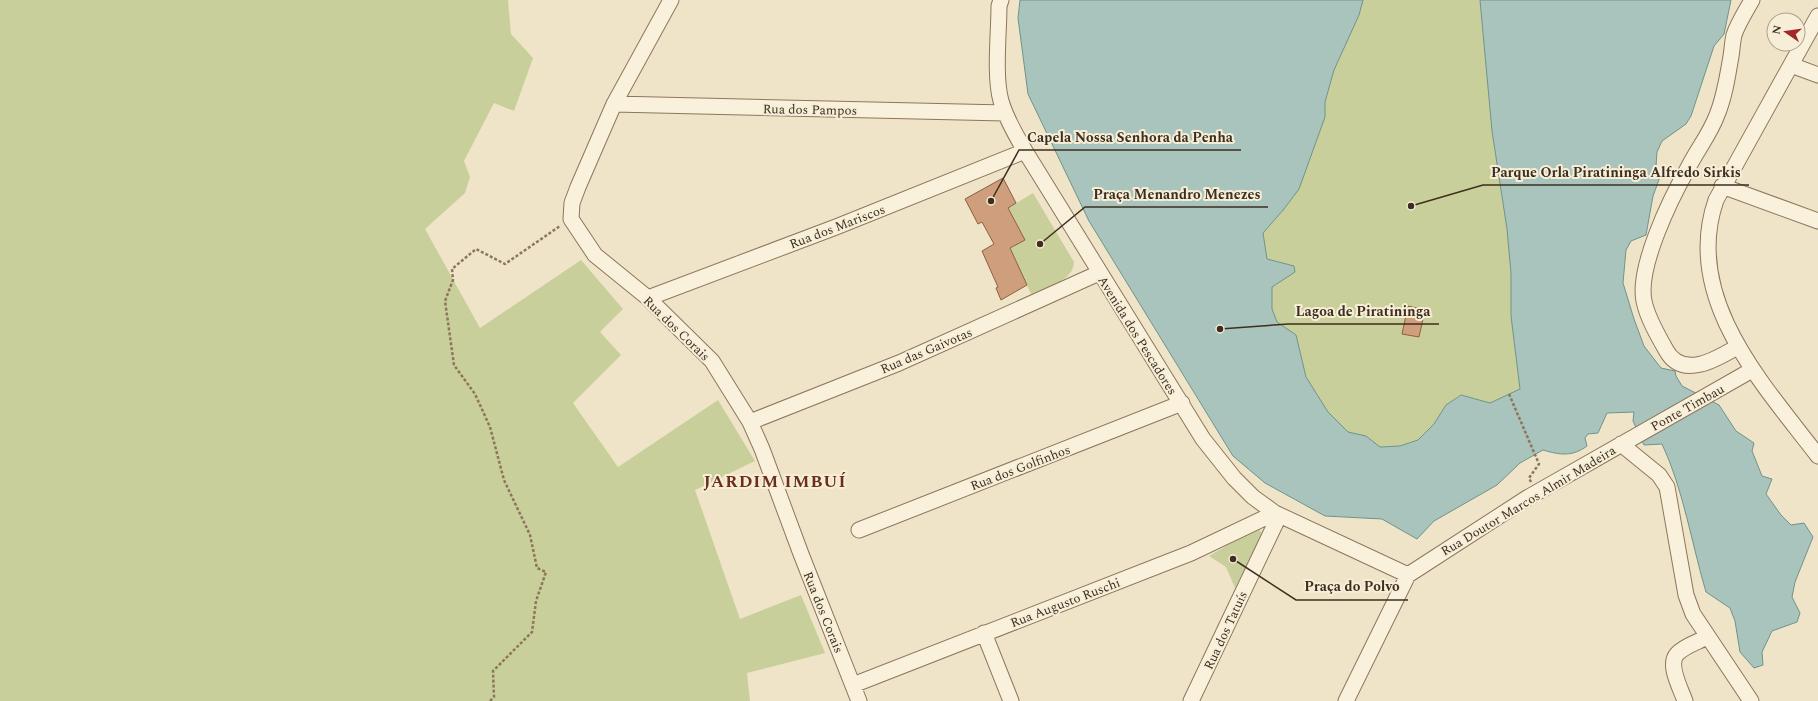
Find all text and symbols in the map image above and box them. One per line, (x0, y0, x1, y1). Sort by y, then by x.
north arrow (1766, 12, 1806, 52)
text: N (1767, 24, 1786, 36)
street label: Rua dos Pampos (763, 99, 857, 121)
callout: Capela Nossa Senhora da Penha (1019, 124, 1241, 150)
text: Capela Nossa Senhora da Penha (1027, 127, 1234, 148)
callout: Parque Orla Piratininga Alfredo Sirkis (1483, 159, 1749, 185)
text: Parque Orla Piratininga Alfredo Sirkis (1491, 162, 1741, 183)
callout: Praça Menandro Menezes (1085, 181, 1268, 207)
text: Praça Menandro Menezes (1093, 184, 1261, 205)
street label: Rua dos Mariscos (787, 199, 888, 254)
street label: Avenida dos Pescadores (1092, 272, 1182, 399)
street label: Rua dos Corais (638, 292, 714, 366)
callout: Lagoa de Piratininga (1288, 298, 1439, 324)
text: Lagoa de Piratininga (1296, 301, 1431, 322)
street label: Rua das Gaivotas (877, 323, 976, 379)
street label: Ponte Timbau (1647, 379, 1728, 436)
street label: Rua dos Golfinhos (967, 440, 1073, 496)
street label: Rua Doutor Marcos Almir Madeira (1437, 440, 1620, 561)
district label: JARDIM IMBUÍ (703, 469, 847, 495)
street label: Rua dos Corais (798, 569, 849, 656)
street label: Rua Augusto Ruschi (1007, 573, 1123, 633)
callout: Praça do Polvo (1296, 574, 1408, 600)
text: Praça do Polvo (1304, 576, 1400, 597)
street label: Rua dos Tatuís (1199, 588, 1253, 673)

